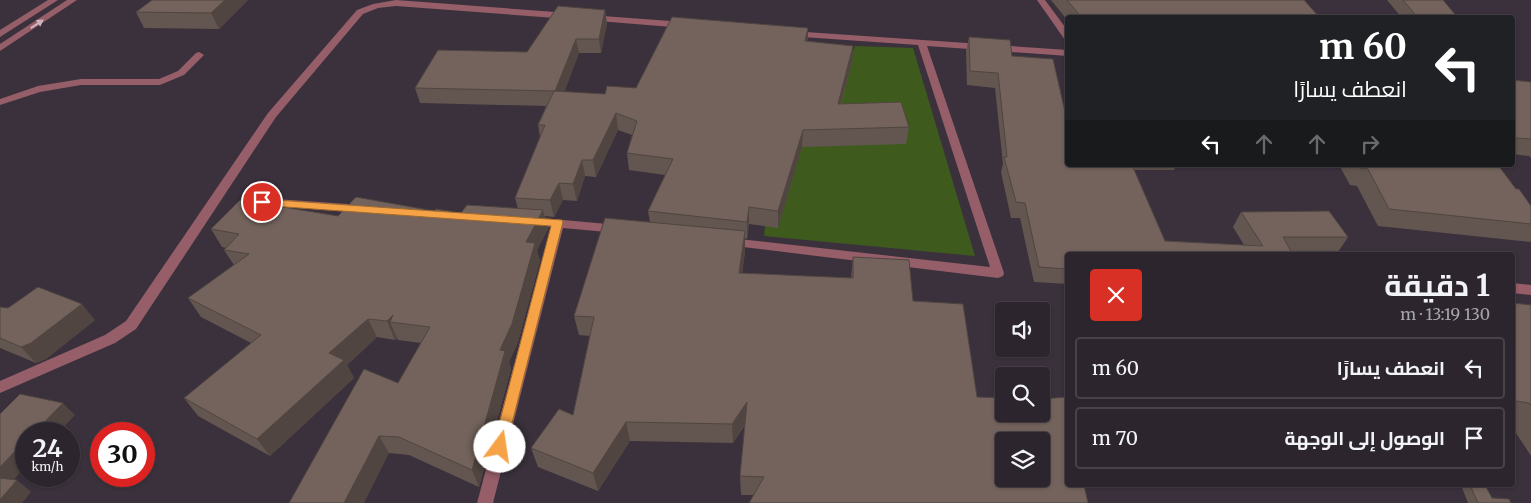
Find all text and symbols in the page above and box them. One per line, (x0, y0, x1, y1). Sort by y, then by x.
one-way arrow (30, 19, 43, 29)
text: 60 m (1319, 25, 1407, 69)
icon: left (1425, 35, 1490, 100)
text: انعطف يسارًا (1293, 75, 1407, 103)
icon: left (1197, 130, 1225, 158)
icon: ahead (1250, 130, 1278, 158)
icon: ahead (1303, 130, 1331, 158)
icon: right (1356, 130, 1384, 158)
pin (241, 181, 283, 223)
icon: arrive (248, 188, 276, 216)
text: 1 دقيقة (1384, 266, 1490, 304)
button: close (1090, 269, 1142, 321)
map controls (995, 302, 1050, 487)
button: sound (995, 302, 1050, 357)
text: 130 m · 13:19 (1400, 304, 1490, 324)
icon: left (1460, 354, 1488, 382)
text: 60 m (1092, 356, 1139, 380)
text: انعطف يسارًا (1337, 356, 1445, 380)
button: search (995, 367, 1050, 422)
position arrow (473, 420, 525, 472)
speed limit sign: 30 (90, 422, 155, 487)
icon: arrive (1460, 424, 1488, 452)
text: 70 m (1092, 426, 1138, 450)
text: الوصول إلى الوجهة (1285, 426, 1445, 450)
text: 24 (32, 432, 63, 464)
button: layers (995, 432, 1050, 487)
text: km/h (32, 459, 63, 474)

